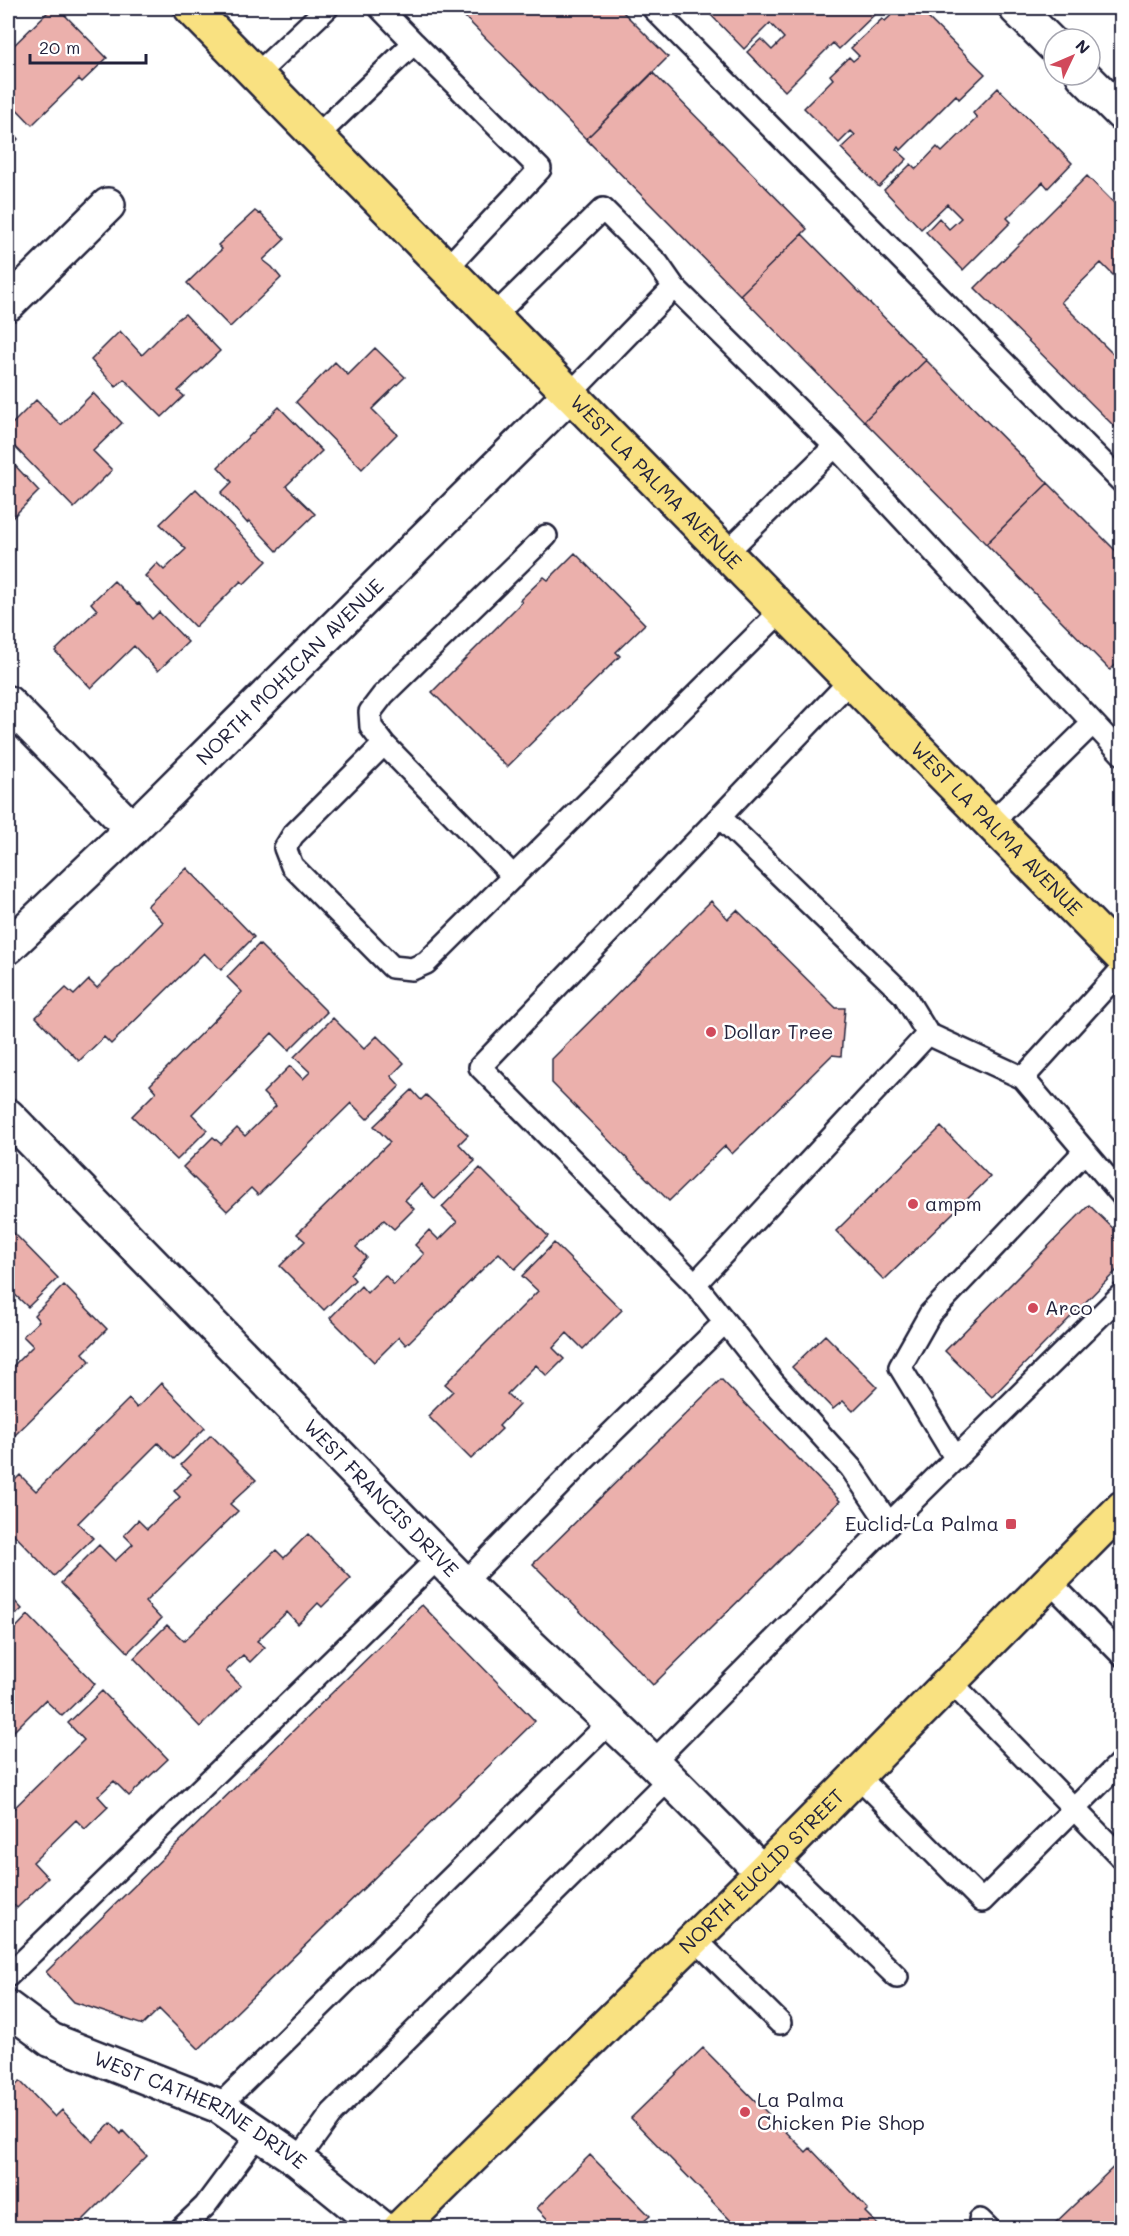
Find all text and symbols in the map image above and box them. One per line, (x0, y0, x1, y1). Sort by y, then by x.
scale bar (30, 27, 146, 65)
north arrow (1042, 27, 1102, 87)
text: 20 m (39, 35, 80, 59)
text: N (1071, 35, 1095, 58)
street label: WEST LA PALMA AVENUE (565, 388, 748, 574)
street label: NORTH MOHICAN AVENUE (190, 573, 389, 770)
street label: WEST LA PALMA AVENUE (906, 735, 1088, 921)
place label: Dollar Tree (723, 1018, 833, 1044)
marker: Dollar Tree (704, 1025, 718, 1039)
place label: ampm (925, 1190, 982, 1216)
marker: ampm (906, 1197, 920, 1211)
place label: Arco (1045, 1294, 1093, 1320)
marker: Arco (1026, 1301, 1040, 1315)
street label: WEST FRANCIS DRIVE (299, 1413, 465, 1582)
place label: Euclid-La Palma (845, 1510, 999, 1536)
marker: Euclid-La Palma (1004, 1517, 1018, 1531)
street label: NORTH EUCLID STREET (673, 1783, 849, 1959)
street label: WEST CATHERINE DRIVE (90, 2044, 313, 2174)
place label: La Palma Chicken Pie Shop (757, 2086, 925, 2135)
marker: La Palma Chicken Pie Shop (738, 2105, 752, 2119)

